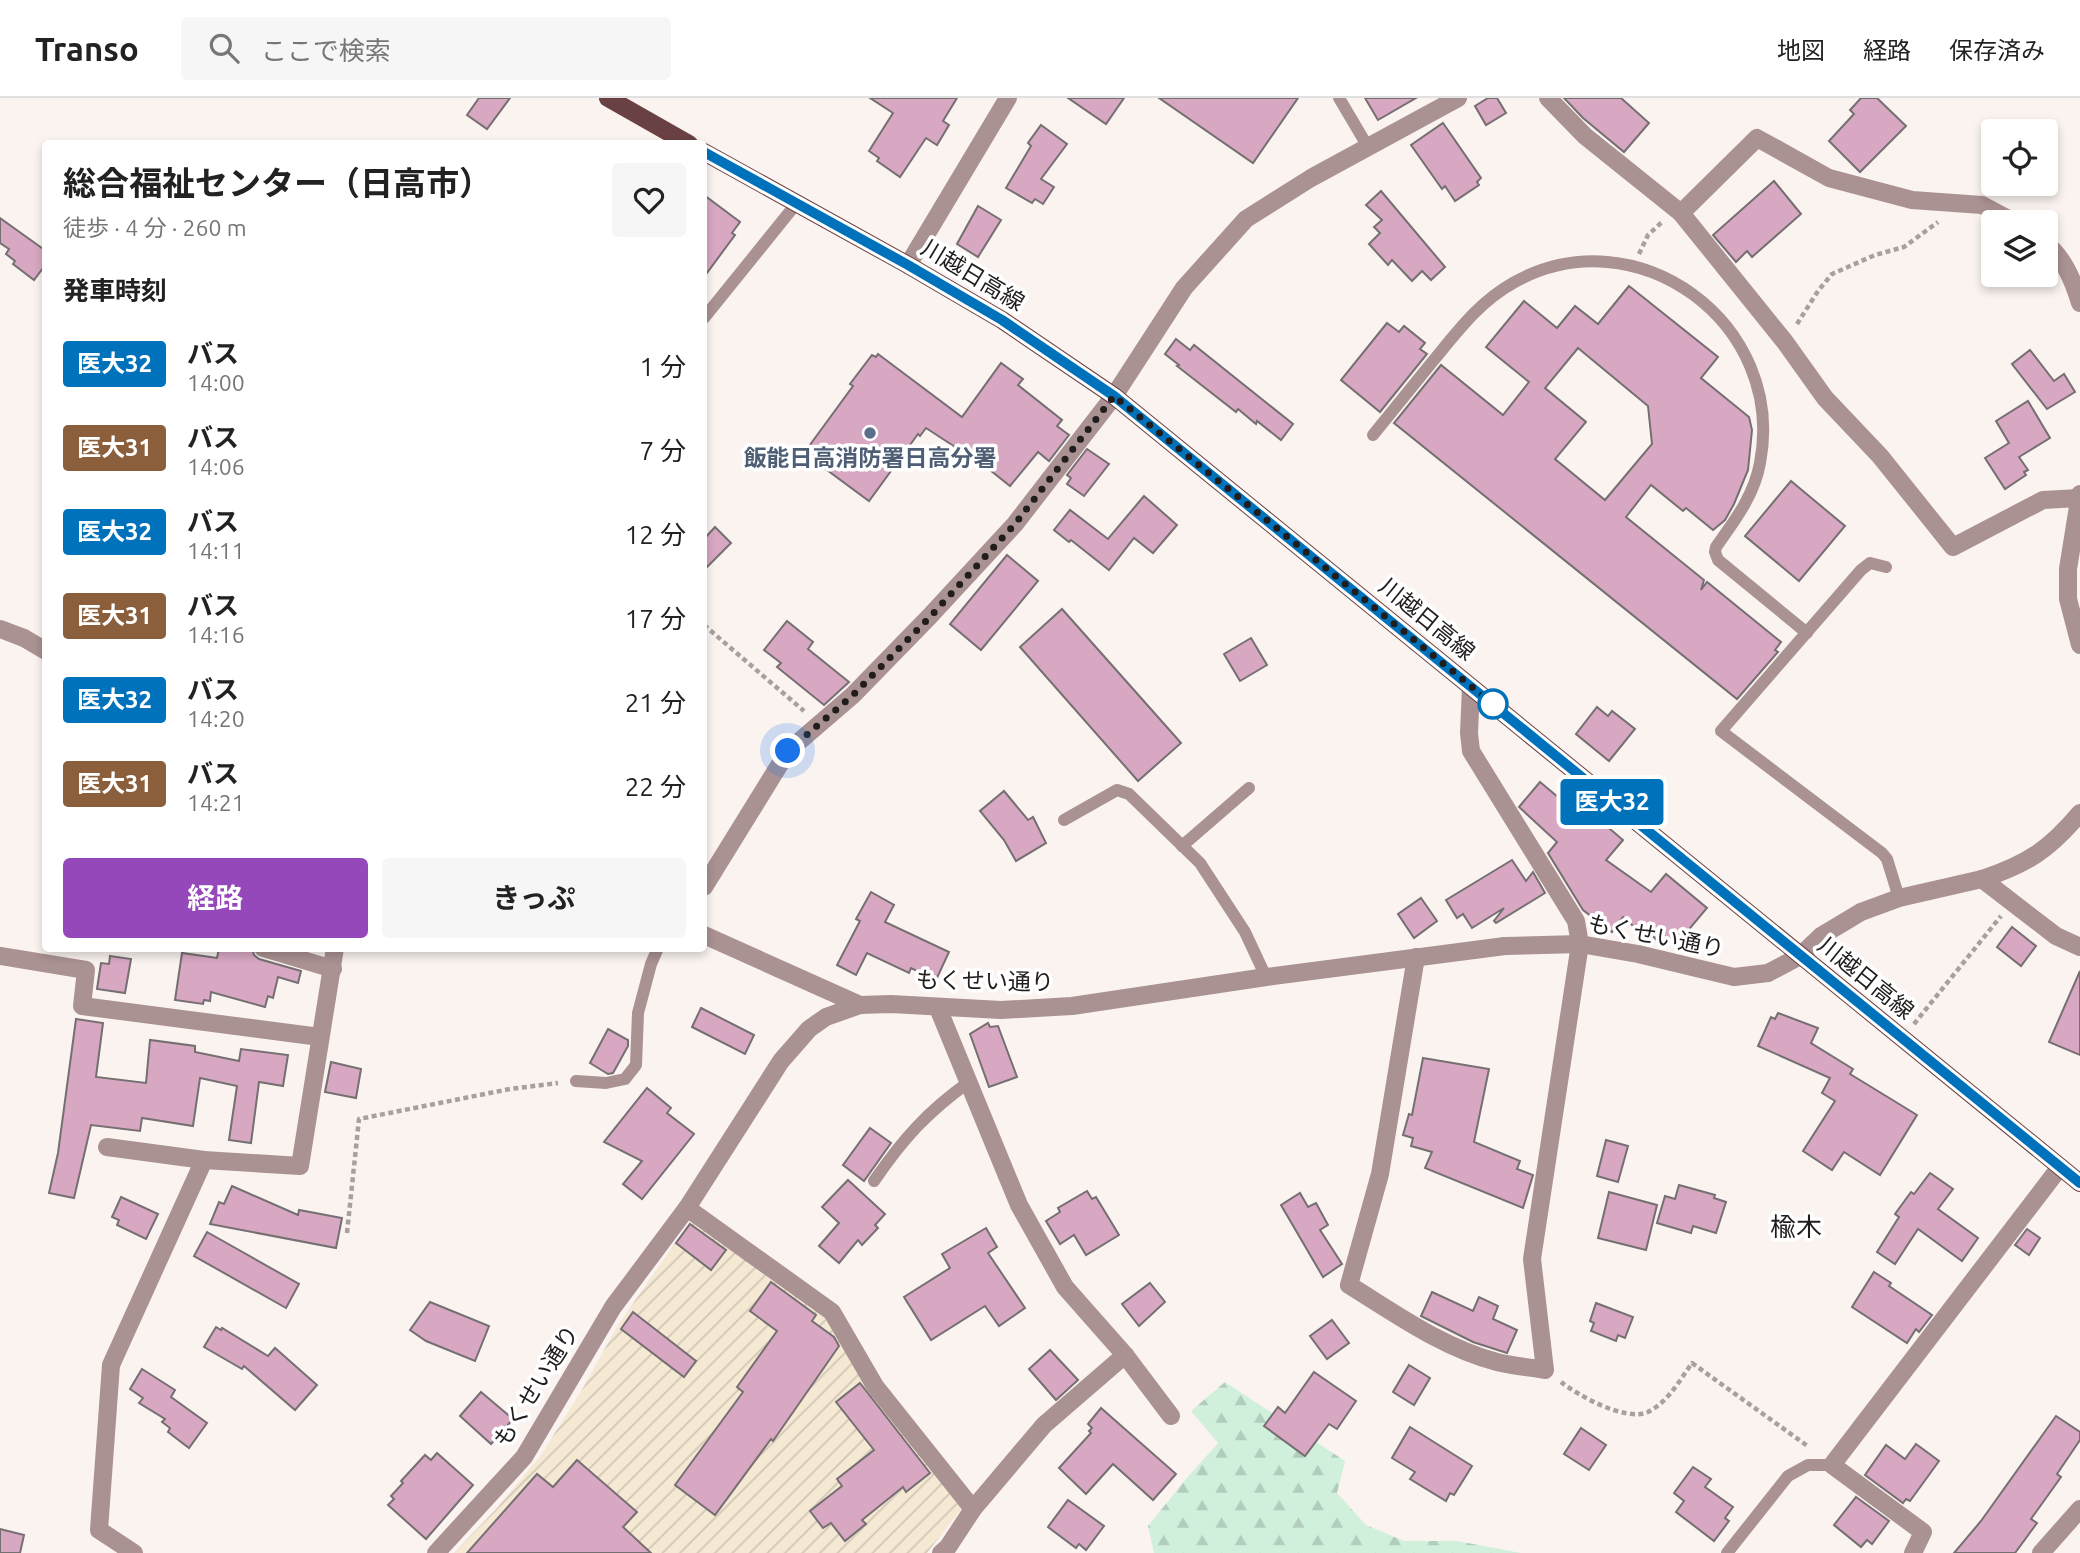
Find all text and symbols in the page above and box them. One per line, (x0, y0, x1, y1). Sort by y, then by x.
search box (181, 17, 671, 80)
icon: search (205, 29, 243, 67)
text: Transo (35, 30, 139, 67)
text: ここで検索 (261, 36, 391, 65)
text: 地図 (1777, 37, 1825, 64)
text: 経路 (1863, 37, 1911, 64)
text: 保存済み (1949, 37, 2045, 64)
map controls (1981, 119, 2058, 287)
button: locate (1981, 119, 2058, 196)
button: heart (612, 163, 686, 237)
text: 総合福祉センター（日高市） (63, 164, 492, 201)
button: layers (1981, 210, 2058, 287)
text: 徒歩 · 4 分 · 260 m (63, 215, 247, 240)
street label: 川越日高線 (918, 234, 1029, 315)
text: 発車時刻 (63, 276, 167, 305)
text: バス (187, 339, 239, 368)
text: 医大32 (77, 350, 152, 377)
text: 1 分 (639, 352, 686, 381)
text: 14:00 (187, 370, 245, 395)
text: バス (187, 423, 239, 452)
marker: 飯能日高消防署日高分署 (862, 425, 878, 441)
text: 医大31 (77, 434, 152, 461)
text: 7 分 (639, 436, 686, 465)
place label: 飯能日高消防署日高分署 (744, 445, 997, 470)
text: 14:06 (187, 454, 245, 479)
text: バス (187, 507, 239, 536)
text: 医大32 (77, 518, 152, 545)
text: 12 分 (625, 520, 686, 549)
text: 14:11 (187, 538, 245, 563)
street label: 川越日高線 (1375, 573, 1480, 665)
text: バス (187, 591, 239, 620)
text: 医大31 (77, 602, 152, 629)
text: 17 分 (625, 604, 686, 633)
text: 14:16 (187, 622, 245, 647)
text: バス (187, 675, 239, 704)
text: 医大32 (77, 686, 152, 713)
text: 21 分 (625, 688, 686, 717)
unlabelled marker (1478, 689, 1508, 719)
text: 14:20 (187, 706, 245, 731)
your location (770, 733, 805, 768)
text: バス (187, 759, 239, 788)
text: 医大31 (77, 770, 152, 797)
text: 22 分 (625, 772, 686, 801)
line badge: 医大32 (1563, 779, 1661, 825)
text: 医大32 (1574, 788, 1650, 815)
text: 14:21 (187, 790, 245, 815)
button: 経路 (63, 858, 368, 938)
button: きっぷ (382, 858, 686, 938)
street label: もくせい通り (1586, 910, 1726, 961)
street label: 川越日高線 (1814, 932, 1919, 1024)
street label: もくせい通り (916, 967, 1054, 994)
district label: 楡木 (1770, 1212, 1822, 1241)
street label: もくせい通り (488, 1321, 583, 1451)

